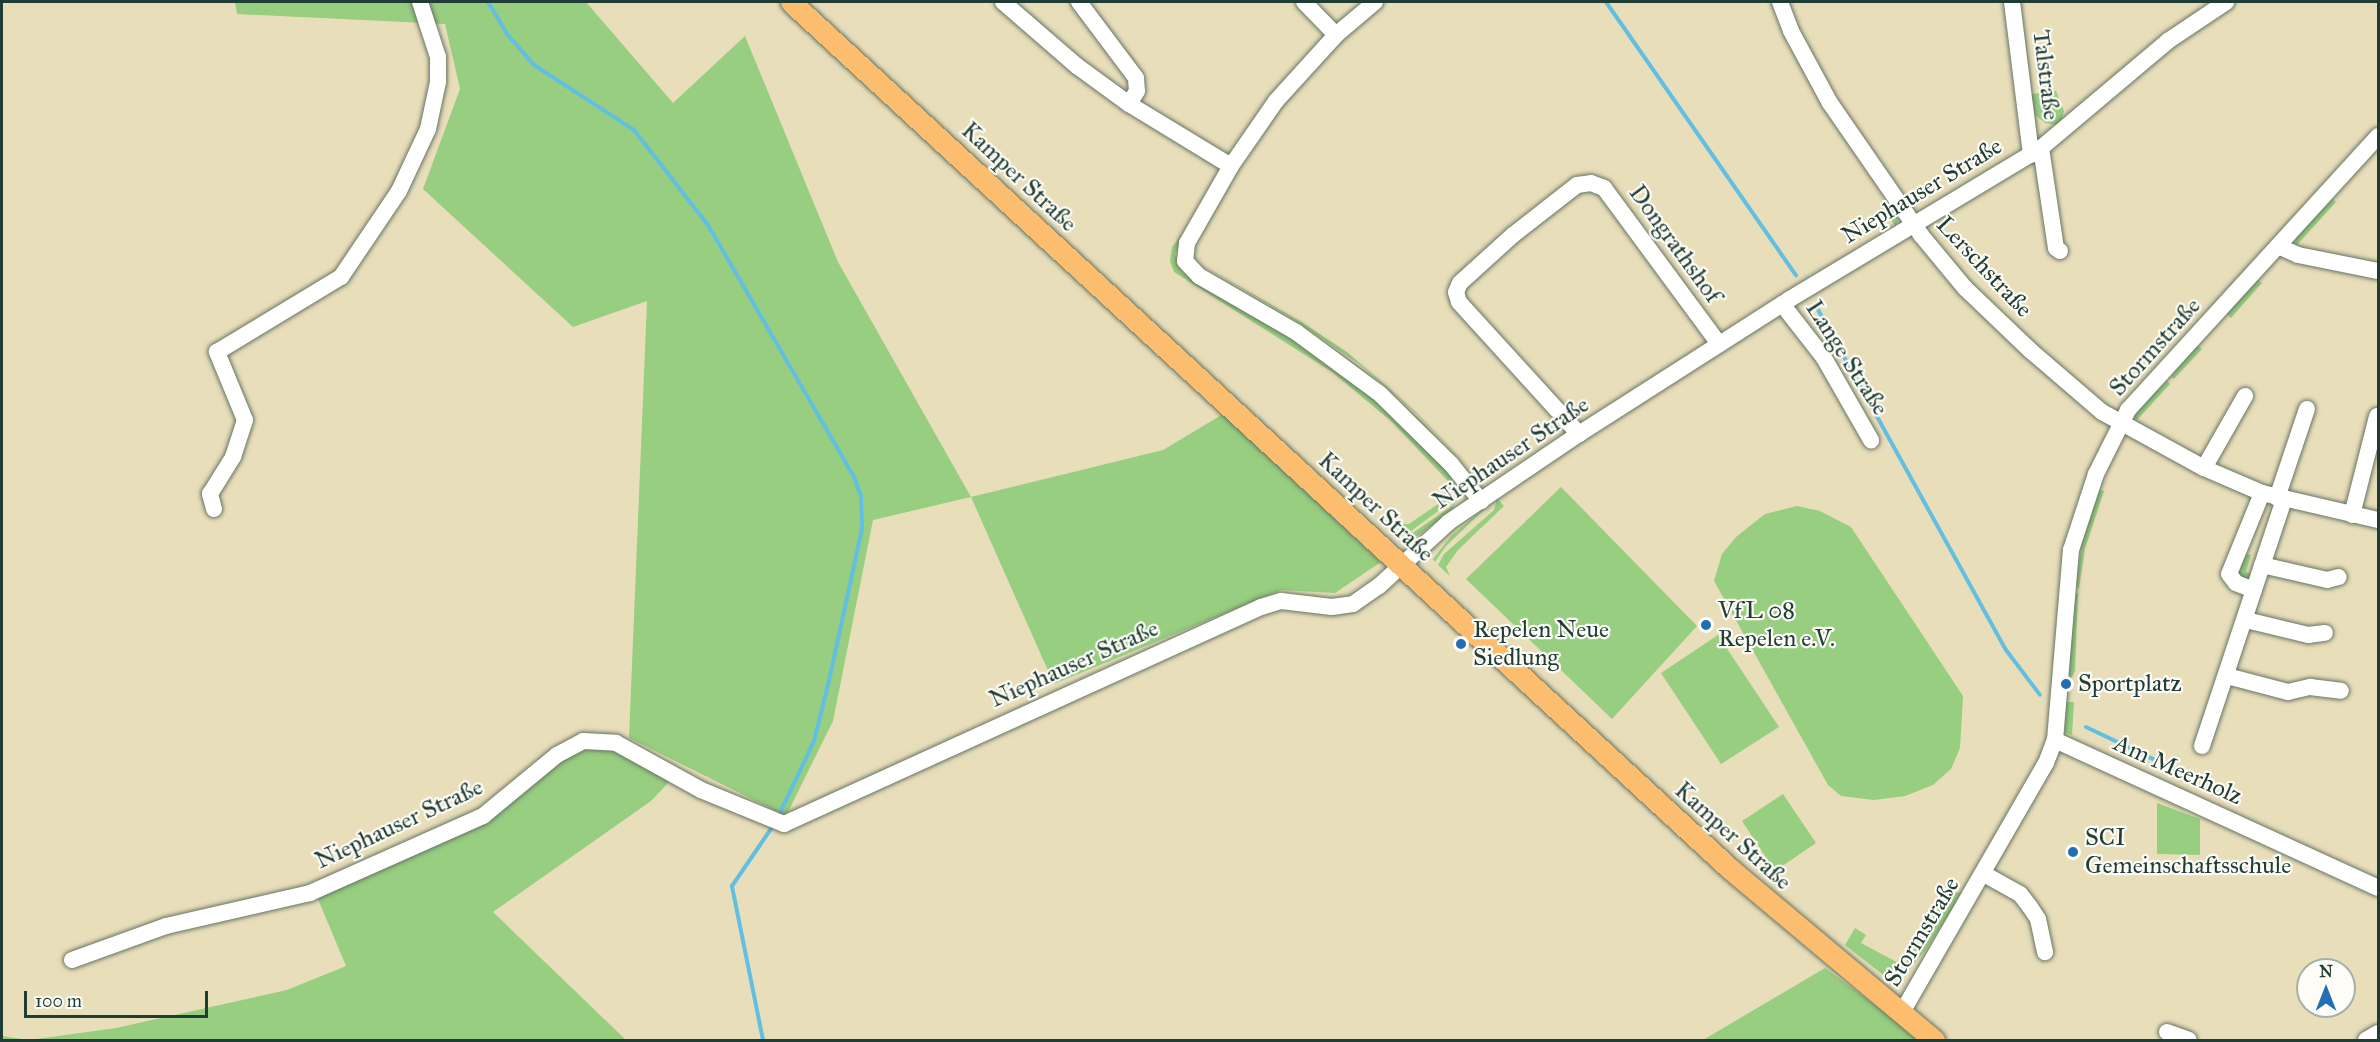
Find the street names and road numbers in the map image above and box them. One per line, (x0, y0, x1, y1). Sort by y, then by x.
street label: Talstraße (2026, 28, 2066, 122)
street label: Kamper Straße (955, 116, 1083, 238)
street label: Niephauser Straße (1837, 132, 2007, 250)
street label: Dongrathshof (1623, 179, 1727, 309)
street label: Lerschstraße (1930, 210, 2038, 324)
street label: Stormstraße (2103, 292, 2207, 402)
street label: Lange Straße (1799, 295, 1895, 421)
street label: Niephauser Straße (1428, 390, 1594, 516)
street label: Kamper Straße (1312, 446, 1440, 568)
street label: Niephauser Straße (985, 614, 1163, 714)
street label: Am Meerholz (2109, 729, 2247, 811)
street label: Niephauser Straße (311, 773, 487, 875)
street label: Kamper Straße (1669, 776, 1797, 896)
street label: Stormstraße (1878, 872, 1966, 992)

